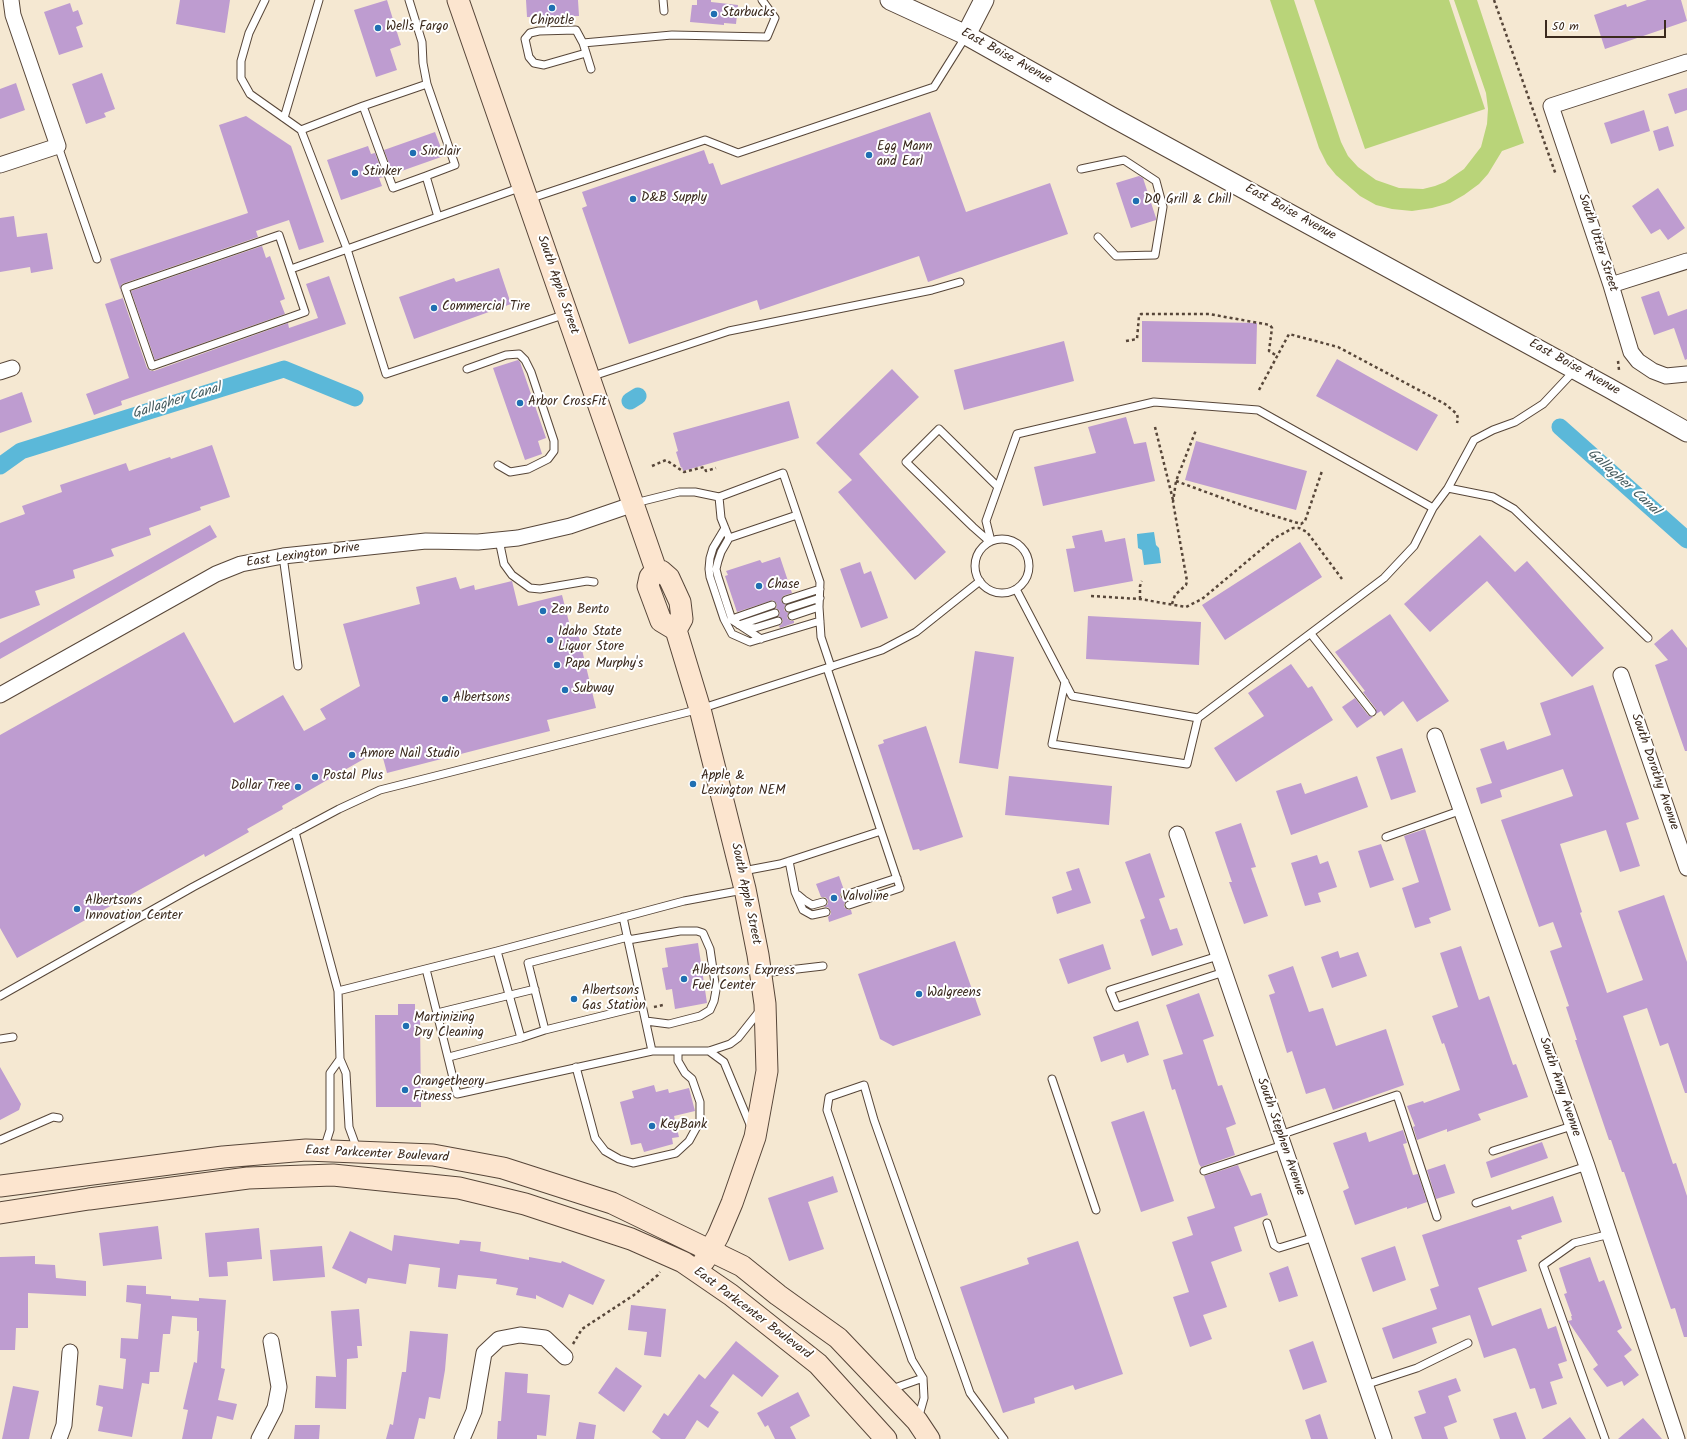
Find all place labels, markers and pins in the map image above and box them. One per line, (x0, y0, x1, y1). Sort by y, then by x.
marker: Chipotle (547, 3, 557, 13)
place label: Starbucks (722, 6, 775, 22)
marker: Starbucks (709, 9, 719, 19)
place label: Chipotle (530, 14, 574, 30)
place label: Wells Fargo (386, 20, 448, 36)
marker: Wells Fargo (373, 23, 383, 33)
place label: Egg Mann and Earl (877, 140, 932, 171)
place label: Sinclair (421, 145, 460, 161)
marker: Sinclair (408, 148, 418, 158)
marker: Egg Mann and Earl (864, 150, 874, 160)
place label: Stinker (363, 165, 401, 181)
marker: Stinker (350, 168, 360, 178)
place label: D&B Supply (641, 191, 707, 207)
place label: DQ Grill & Chill (1144, 193, 1231, 209)
marker: D&B Supply (628, 194, 638, 204)
marker: DQ Grill & Chill (1131, 196, 1141, 206)
place label: Commercial Tire (442, 300, 530, 316)
marker: Commercial Tire (429, 303, 439, 313)
place label: Arbor CrossFit (528, 395, 606, 411)
marker: Arbor CrossFit (515, 398, 525, 408)
place label: Chase (767, 578, 799, 594)
marker: Chase (754, 581, 764, 591)
place label: Zen Bento (551, 603, 609, 619)
marker: Zen Bento (538, 606, 548, 616)
place label: Idaho State Liquor Store (558, 625, 624, 656)
marker: Idaho State Liquor Store (545, 635, 555, 645)
place label: Papa Murphy's (565, 657, 643, 673)
marker: Papa Murphy's (552, 660, 562, 670)
place label: Subway (573, 682, 614, 698)
marker: Subway (560, 685, 570, 695)
place label: Albertsons (453, 691, 510, 707)
marker: Albertsons (440, 694, 450, 704)
place label: Amore Nail Studio (360, 747, 460, 763)
marker: Amore Nail Studio (347, 750, 357, 760)
place label: Postal Plus (323, 769, 383, 785)
place label: Apple & Lexington NEM (701, 769, 785, 800)
marker: Postal Plus (310, 772, 320, 782)
place label: Dollar Tree (231, 779, 290, 795)
marker: Apple & Lexington NEM (688, 779, 698, 789)
marker: Dollar Tree (293, 782, 303, 792)
place label: Valvoline (842, 890, 889, 906)
marker: Valvoline (829, 893, 839, 903)
place label: Albertsons Innovation Center (85, 894, 182, 925)
marker: Albertsons Innovation Center (72, 904, 82, 914)
place label: Albertsons Express Fuel Center (692, 964, 795, 995)
marker: Albertsons Express Fuel Center (679, 974, 689, 984)
place label: Albertsons Gas Station (582, 984, 646, 1015)
place label: Walgreens (927, 986, 981, 1002)
marker: Walgreens (914, 989, 924, 999)
marker: Albertsons Gas Station (569, 994, 579, 1004)
place label: Martinizing Dry Cleaning (414, 1011, 484, 1042)
marker: Martinizing Dry Cleaning (401, 1021, 411, 1031)
place label: Orangetheory Fitness (413, 1075, 484, 1106)
marker: Orangetheory Fitness (400, 1085, 410, 1095)
place label: KeyBank (660, 1118, 707, 1134)
marker: KeyBank (647, 1121, 657, 1131)

